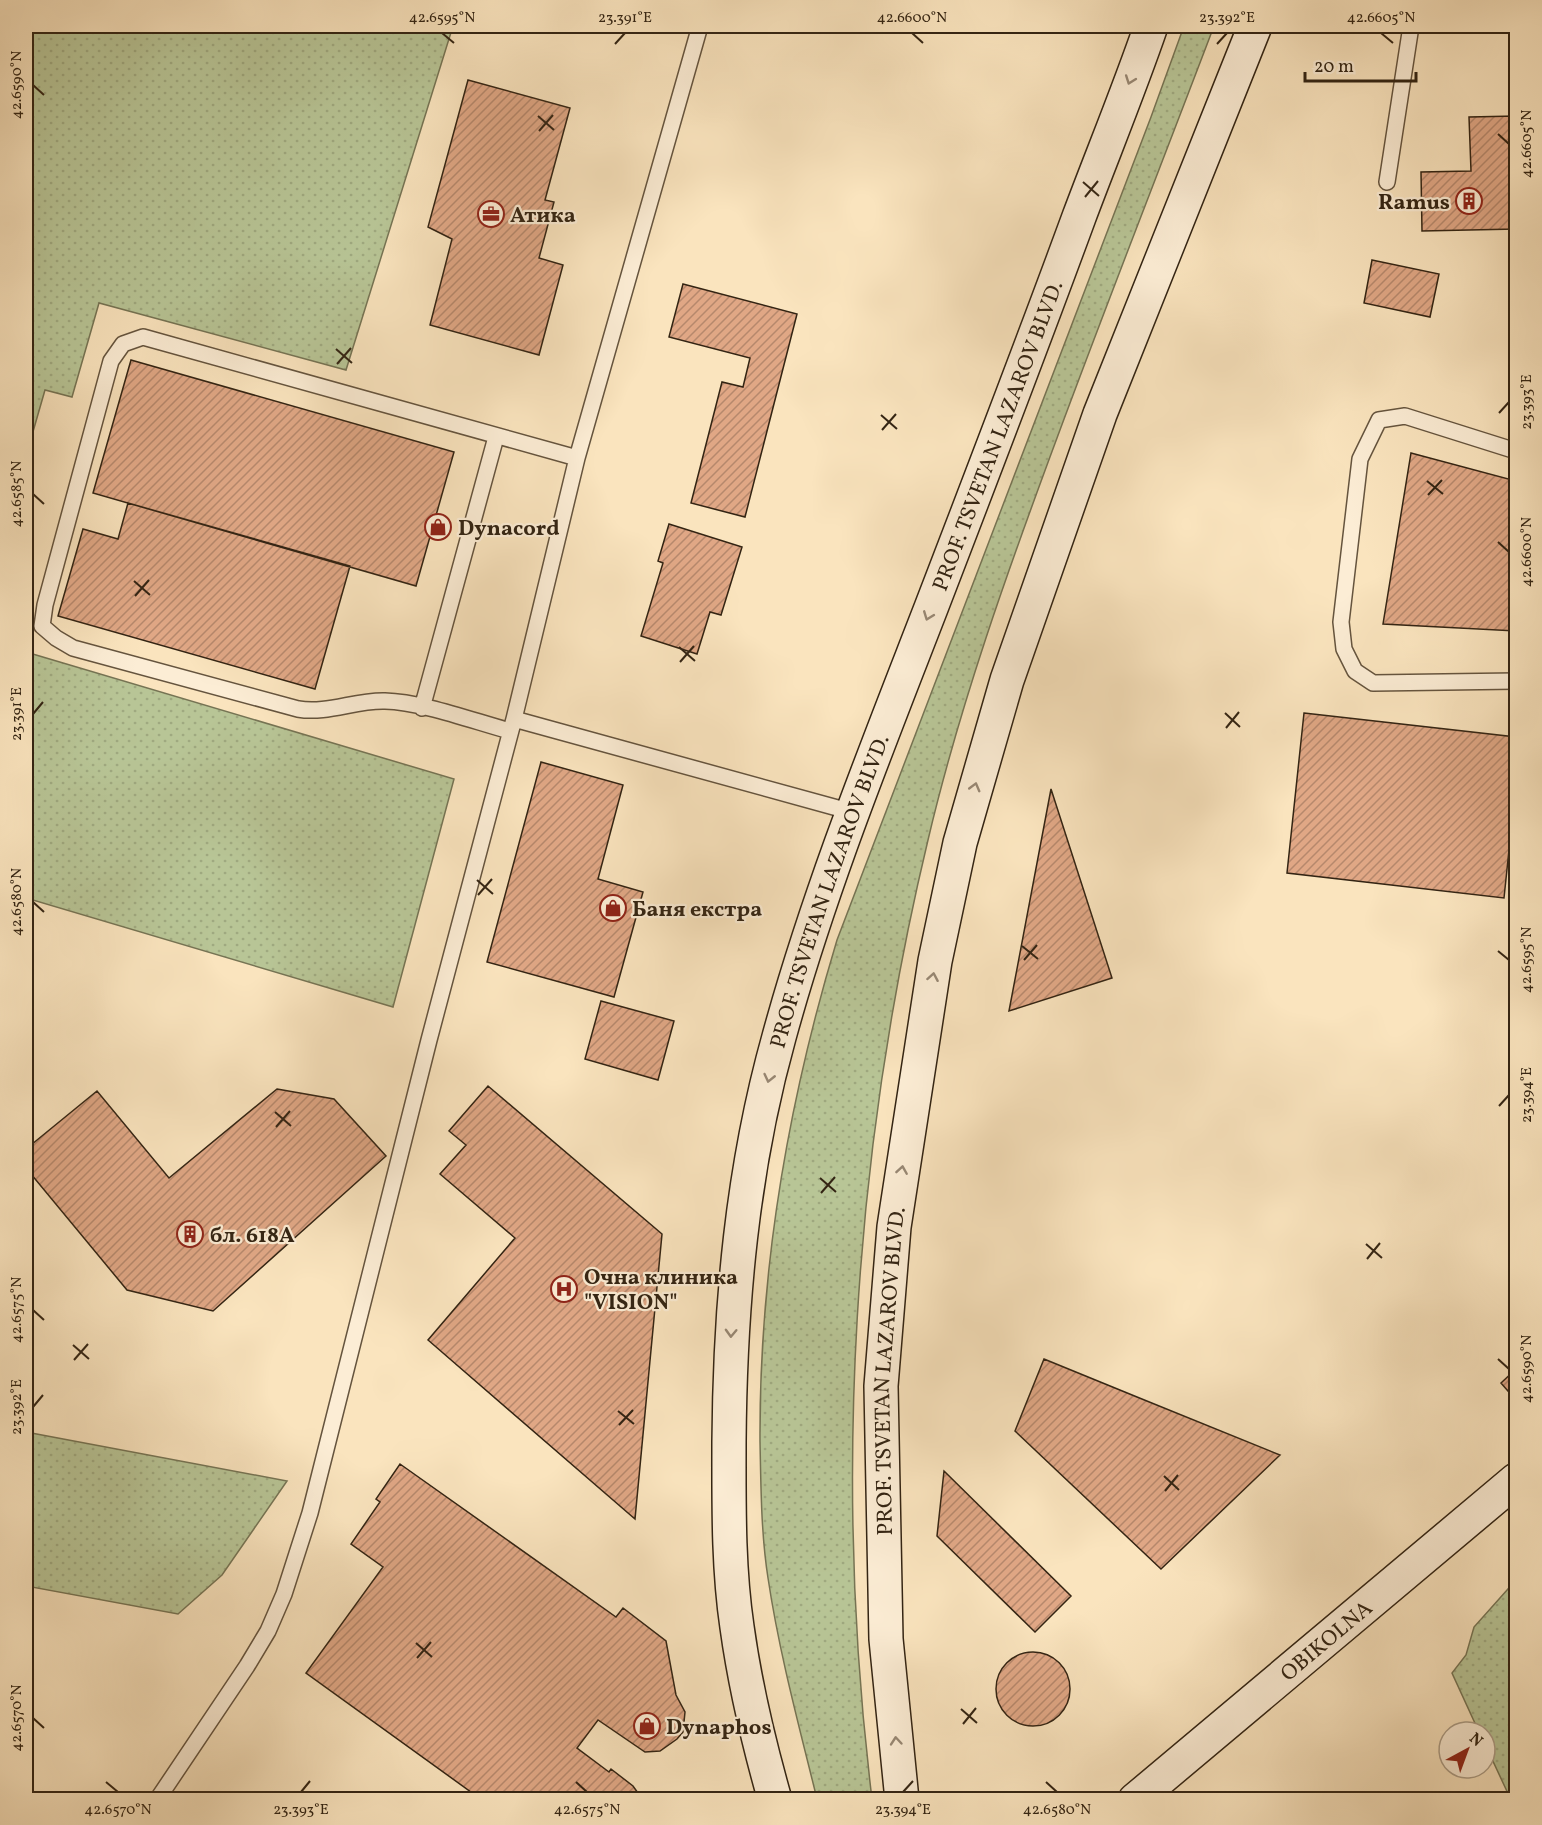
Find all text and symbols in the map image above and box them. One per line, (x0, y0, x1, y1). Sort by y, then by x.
text: 42.6595°N (409, 8, 475, 29)
text: 23.391°E (598, 8, 652, 29)
text: 42.6600°N (877, 8, 947, 29)
text: 23.392°E (1199, 8, 1255, 29)
text: 42.6605°N (1347, 8, 1415, 29)
scale bar (1305, 45, 1416, 83)
text: 42.6590°N (7, 51, 28, 119)
text: 20 m (1314, 55, 1354, 80)
one-way arrow (1125, 75, 1138, 85)
text: 42.6605°N (1517, 110, 1538, 178)
building icon: Ramus (1454, 186, 1484, 216)
place label: Ramus (1378, 188, 1450, 219)
office icon: Атика (476, 199, 506, 229)
place label: Атика (510, 201, 576, 232)
street label: PROF. TSVETAN LAZAROV BLVD. (926, 277, 1072, 596)
text: 23.393°E (1517, 374, 1538, 430)
text: 42.6585°N (7, 461, 28, 527)
shop icon: Dynacord (423, 512, 453, 542)
place label: Dynacord (458, 514, 560, 545)
text: 42.6600°N (1517, 517, 1538, 587)
one-way arrow (923, 610, 935, 621)
text: 23.391°E (7, 687, 28, 741)
street label: PROF. TSVETAN LAZAROV BLVD. (764, 730, 899, 1052)
one-way arrow (968, 782, 980, 793)
text: 42.6580°N (7, 868, 28, 936)
shop icon: Баня екстра (598, 893, 628, 923)
place label: Баня екстра (632, 895, 762, 926)
text: 42.6595°N (1517, 927, 1538, 993)
one-way arrow (926, 973, 938, 982)
text: 23.394°E (1517, 1067, 1538, 1123)
one-way arrow (763, 1073, 776, 1083)
one-way arrow (896, 1165, 908, 1175)
street label: PROF. TSVETAN LAZAROV BLVD. (867, 1205, 915, 1536)
building icon: бл. 618А (175, 1219, 205, 1249)
place label: бл. 618А (210, 1221, 295, 1252)
place label: Очна клиника "VISION" (584, 1263, 738, 1319)
hospital icon: Очна клиника "VISION" (549, 1274, 579, 1304)
text: 42.6575°N (7, 1277, 28, 1343)
one-way arrow (725, 1329, 738, 1338)
text: 42.6590°N (1517, 1335, 1538, 1403)
text: 23.392°E (7, 1379, 28, 1435)
street label: OBIKOLNA (1275, 1594, 1380, 1690)
text: 42.6570°N (7, 1684, 28, 1752)
shop icon: Dynaphos (632, 1711, 662, 1741)
place label: Dynaphos (666, 1713, 772, 1744)
north arrow (1437, 1720, 1497, 1780)
text: N (1464, 1728, 1487, 1753)
one-way arrow (890, 1737, 903, 1746)
text: 42.6570°N (84, 1800, 152, 1821)
text: 23.393°E (273, 1800, 329, 1821)
text: 42.6575°N (554, 1800, 620, 1821)
text: 23.394°E (875, 1800, 931, 1821)
text: 42.6580°N (1023, 1800, 1091, 1821)

